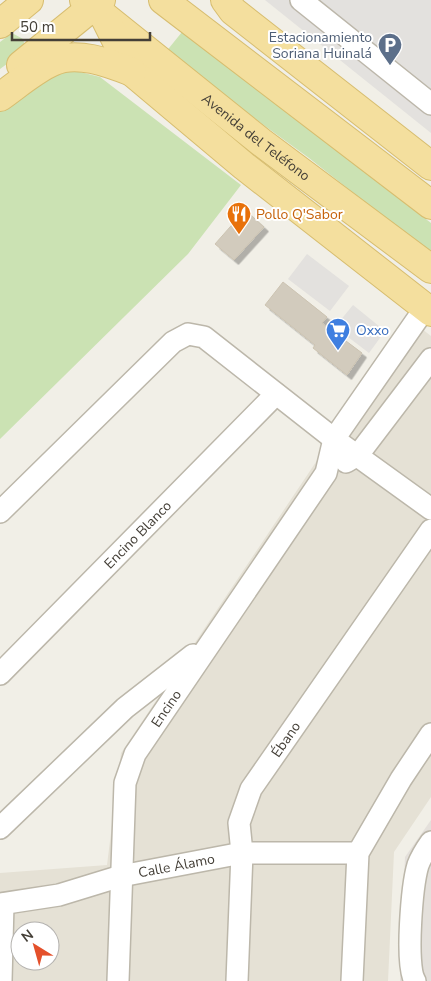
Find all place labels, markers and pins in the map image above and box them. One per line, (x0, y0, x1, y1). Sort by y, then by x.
place label: Estacionamiento Soriana Huinalá (269, 28, 372, 63)
parking icon: Estacionamiento Soriana Huinalá (377, 32, 403, 66)
restaurant icon: Pollo Q'Sabor (226, 201, 252, 235)
place label: Pollo Q'Sabor (256, 205, 343, 224)
supermarket icon: Oxxo (325, 317, 351, 351)
place label: Oxxo (356, 321, 389, 340)

